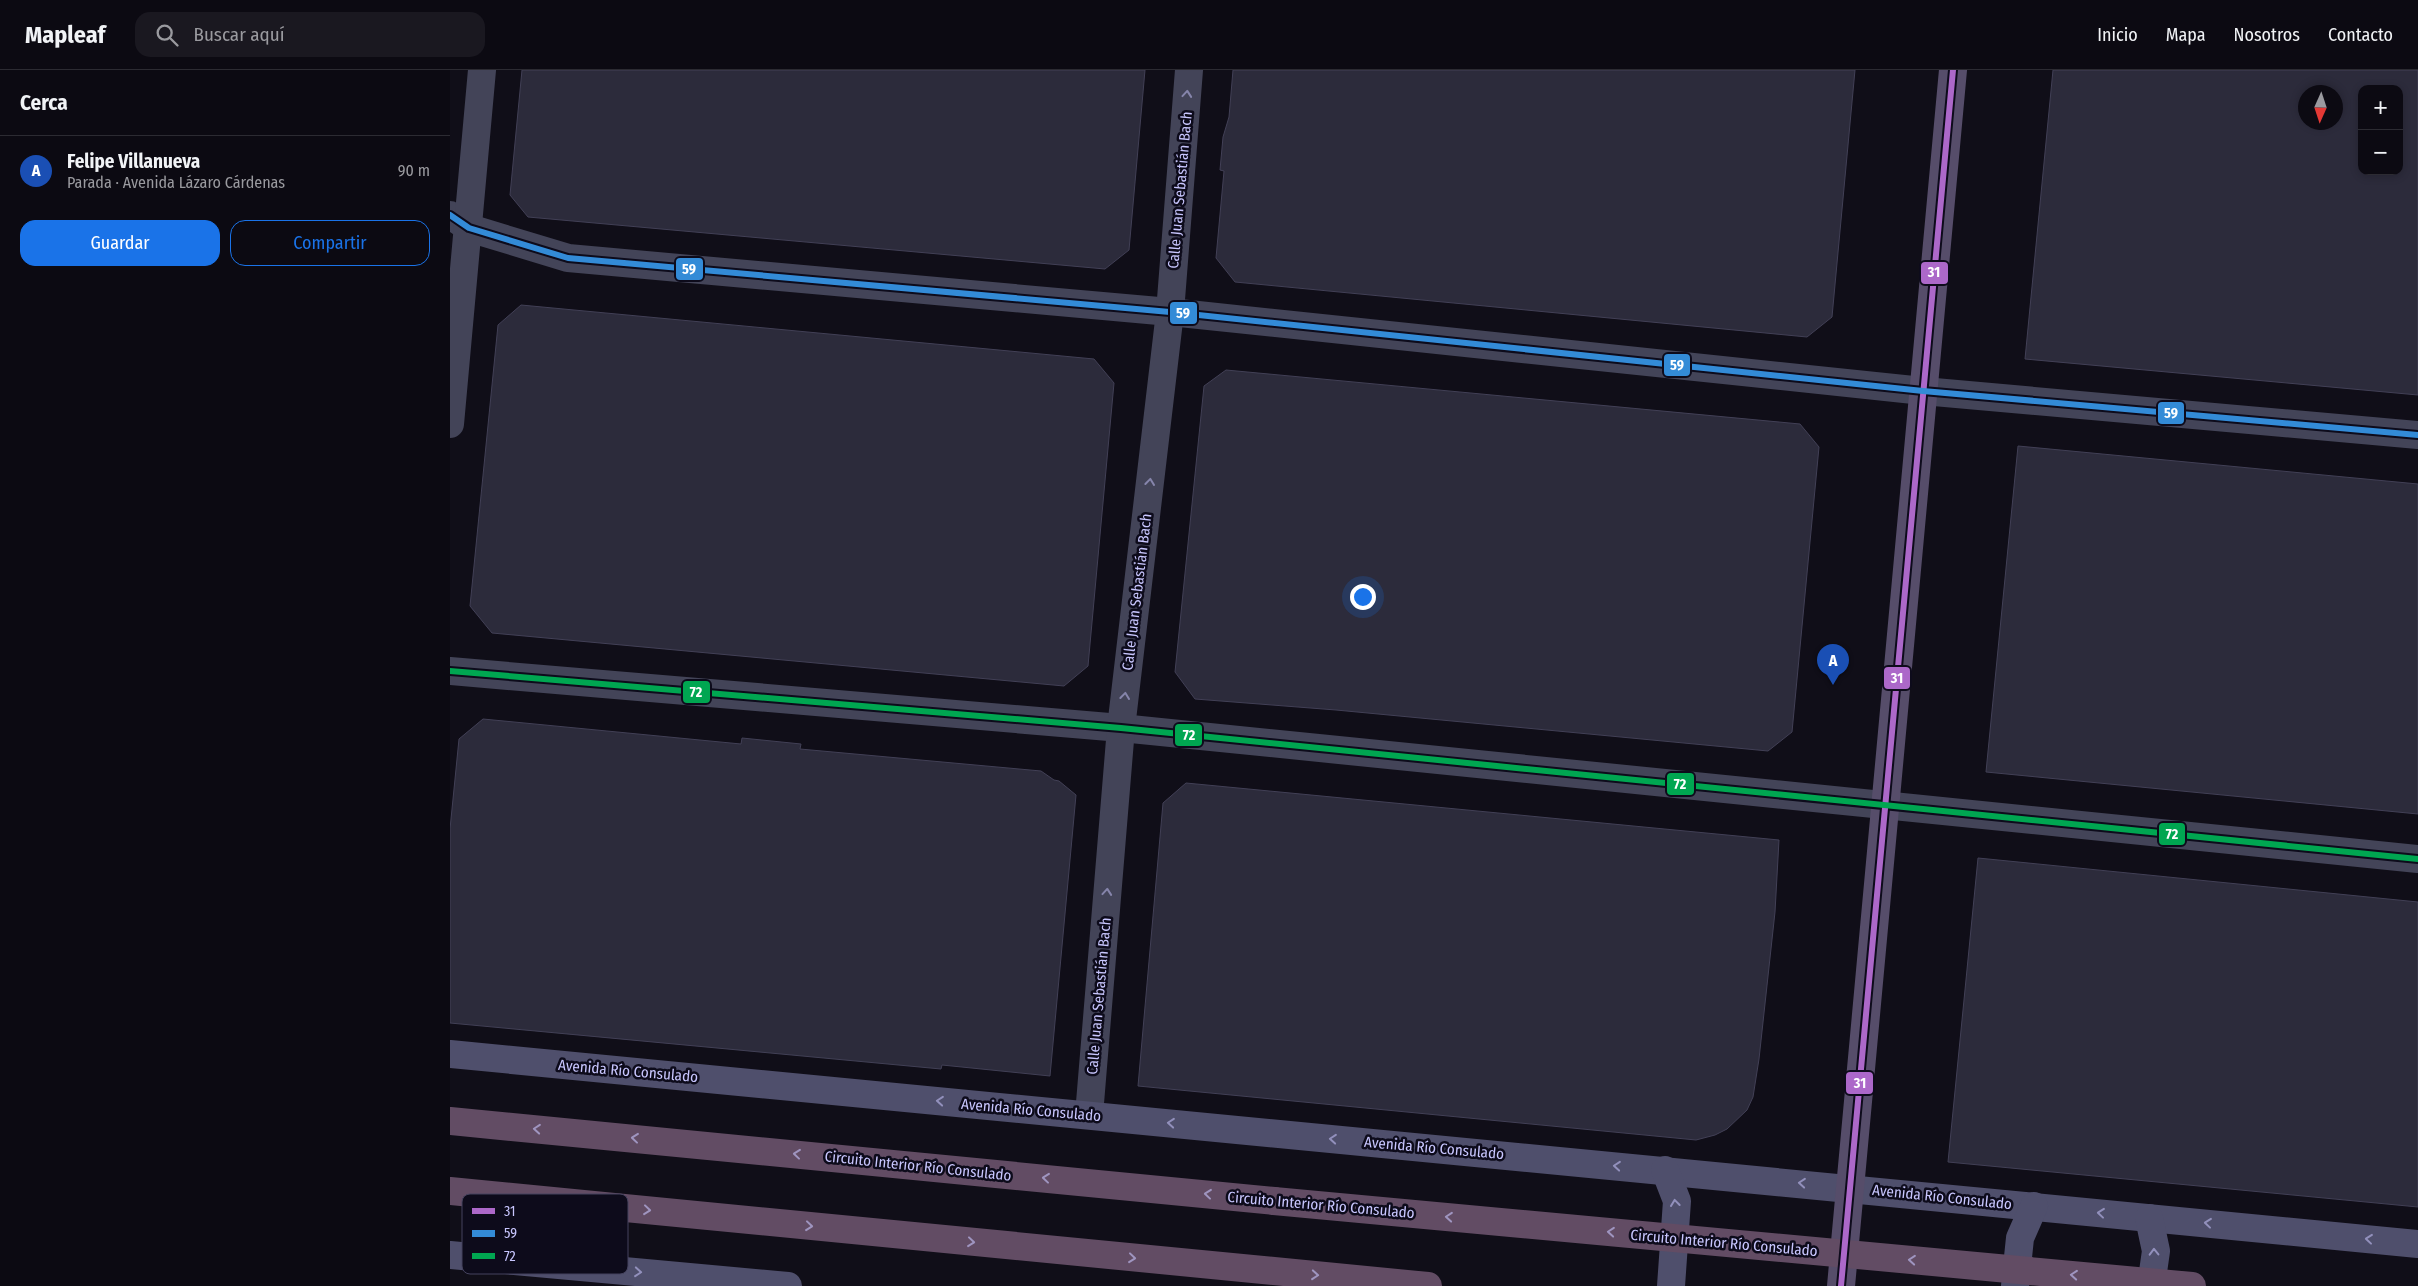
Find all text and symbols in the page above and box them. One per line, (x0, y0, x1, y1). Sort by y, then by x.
search box (135, 12, 485, 57)
text: Mapleaf (25, 21, 105, 49)
icon: search (153, 21, 181, 49)
text: Buscar aquí (193, 23, 285, 46)
text: Inicio (2097, 24, 2138, 46)
text: Mapa (2166, 24, 2206, 46)
text: Nosotros (2234, 24, 2300, 46)
text: Contacto (2328, 24, 2393, 46)
north arrow (2298, 85, 2343, 130)
map controls (2358, 85, 2403, 175)
button: + (2358, 85, 2403, 130)
text: Cerca (20, 90, 68, 116)
one-way arrow (1181, 90, 1192, 98)
street label: Calle Juan Sebastián Bach (1164, 111, 1196, 269)
button: − (2358, 130, 2403, 175)
text: Felipe Villanueva (67, 150, 200, 173)
text: A (32, 161, 40, 180)
text: 90 m (398, 161, 430, 180)
text: Parada · Avenida Lázaro Cárdenas (67, 173, 285, 192)
button: Guardar (20, 220, 220, 266)
button: Compartir (230, 220, 430, 266)
line badge: 59 (675, 257, 704, 281)
text: 59 (682, 261, 696, 278)
line badge: 31 (1920, 261, 1949, 285)
text: 31 (1927, 264, 1940, 281)
line badge: 59 (1169, 301, 1198, 325)
text: 59 (1176, 305, 1190, 322)
line badge: 59 (1663, 353, 1691, 377)
text: 59 (1670, 357, 1684, 374)
line badge: 59 (2157, 401, 2185, 425)
text: 59 (2164, 405, 2178, 422)
one-way arrow (1144, 478, 1155, 486)
street label: Calle Juan Sebastián Bach (1118, 513, 1156, 671)
your location (1350, 584, 1376, 610)
pin: A (1817, 644, 1849, 685)
line badge: 31 (1883, 666, 1911, 690)
text: 31 (1890, 670, 1903, 687)
line badge: 72 (682, 680, 711, 704)
text: 72 (690, 684, 703, 701)
one-way arrow (1119, 691, 1130, 699)
line badge: 72 (1174, 723, 1203, 747)
text: 72 (1183, 727, 1196, 744)
line badge: 72 (1666, 772, 1695, 796)
text: 72 (1674, 776, 1687, 793)
line badge: 72 (2158, 822, 2186, 846)
text: 72 (2166, 826, 2179, 843)
one-way arrow (1102, 888, 1113, 896)
street label: Calle Juan Sebastián Bach (1083, 917, 1115, 1075)
street label: Avenida Río Consulado (557, 1056, 699, 1086)
line badge: 31 (1845, 1071, 1874, 1095)
text: 31 (1853, 1075, 1866, 1092)
street label: Avenida Río Consulado (960, 1095, 1102, 1125)
one-way arrow (935, 1096, 943, 1107)
one-way arrow (1167, 1118, 1175, 1129)
one-way arrow (533, 1124, 541, 1135)
one-way arrow (631, 1133, 639, 1144)
one-way arrow (1329, 1133, 1337, 1144)
street label: Avenida Río Consulado (1363, 1133, 1505, 1163)
street label: Circuito Interior Río Consulado (824, 1147, 1012, 1185)
one-way arrow (793, 1149, 801, 1160)
one-way arrow (1612, 1161, 1620, 1172)
one-way arrow (1042, 1173, 1050, 1184)
one-way arrow (1797, 1178, 1805, 1189)
street label: Avenida Río Consulado (1871, 1181, 2013, 1213)
street label: Circuito Interior Río Consulado (1227, 1188, 1415, 1222)
one-way arrow (1203, 1189, 1211, 1200)
legend (462, 1194, 628, 1274)
one-way arrow (1670, 1198, 1681, 1206)
text: 31 (504, 1203, 515, 1220)
one-way arrow (644, 1204, 652, 1215)
one-way arrow (2097, 1208, 2105, 1219)
one-way arrow (1445, 1212, 1453, 1223)
one-way arrow (2203, 1218, 2211, 1229)
one-way arrow (805, 1220, 813, 1231)
text: 59 (504, 1225, 517, 1242)
street label: Circuito Interior Río Consulado (1630, 1226, 1818, 1260)
one-way arrow (1607, 1227, 1615, 1238)
one-way arrow (2365, 1234, 2373, 1245)
one-way arrow (967, 1236, 975, 1247)
one-way arrow (2149, 1247, 2160, 1255)
text: 72 (504, 1248, 516, 1265)
one-way arrow (1129, 1252, 1137, 1263)
one-way arrow (1908, 1255, 1916, 1266)
one-way arrow (634, 1266, 642, 1277)
one-way arrow (1311, 1270, 1319, 1281)
one-way arrow (2070, 1270, 2078, 1281)

